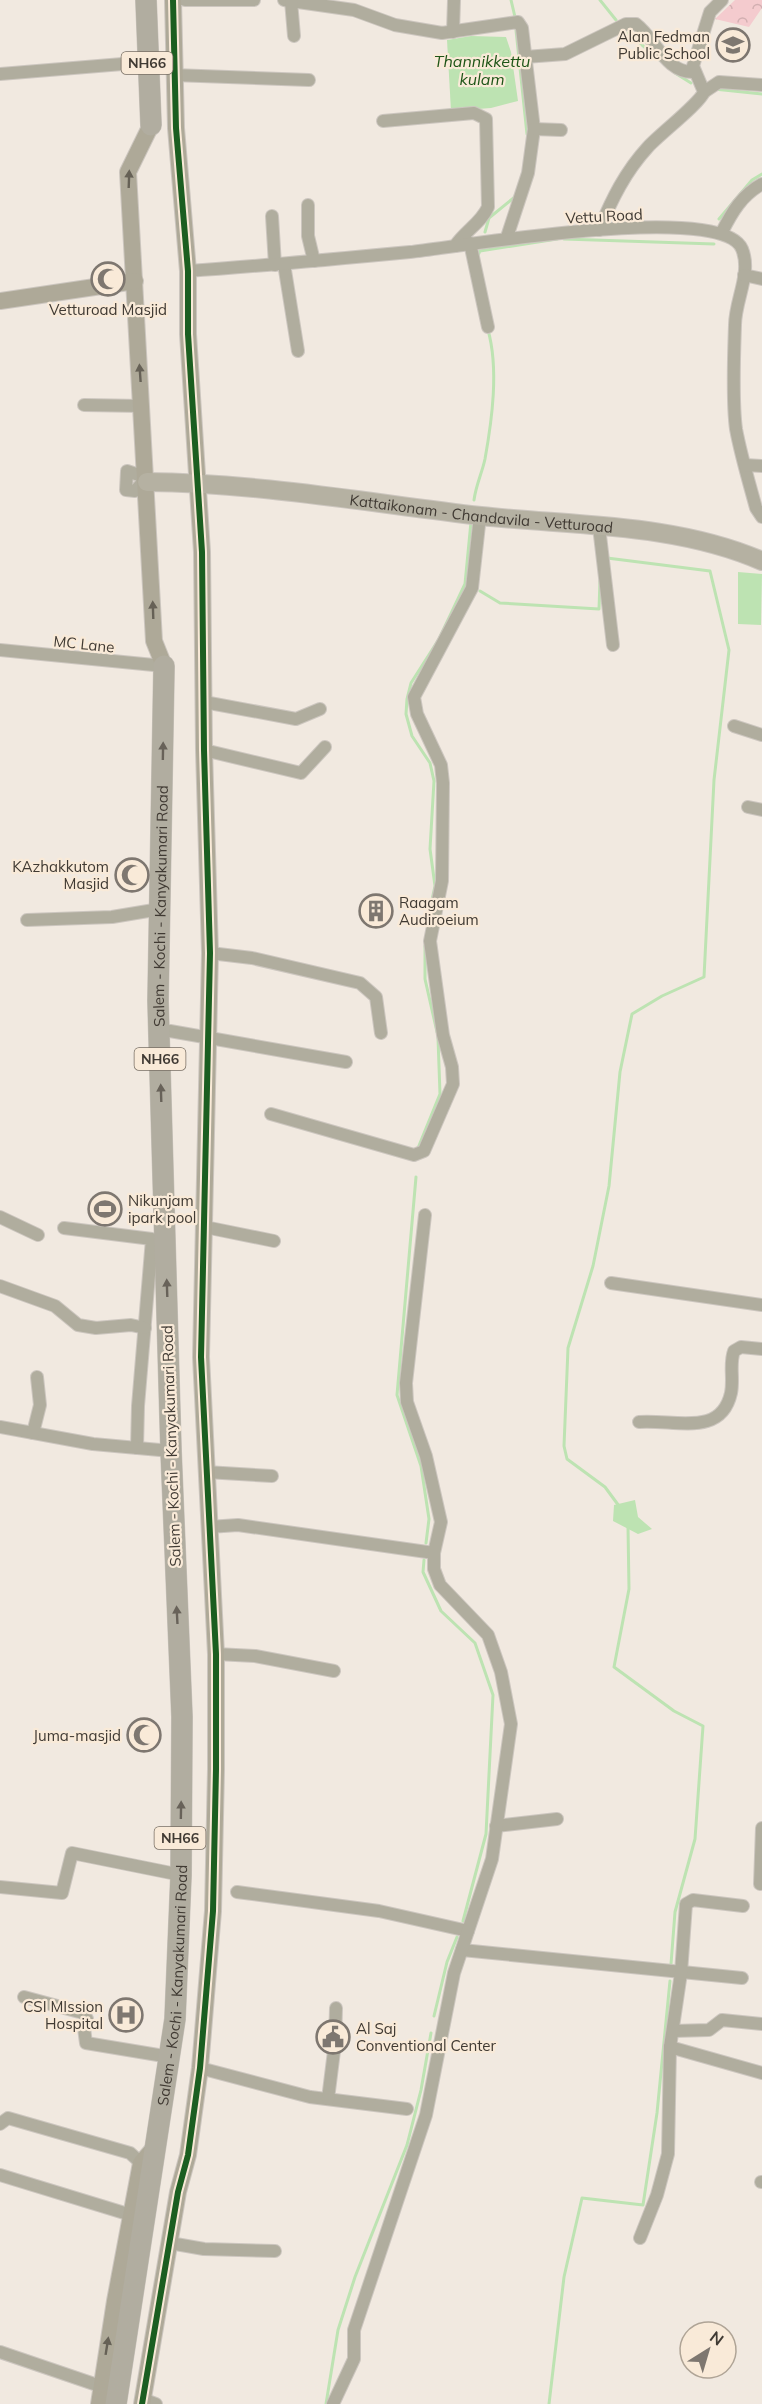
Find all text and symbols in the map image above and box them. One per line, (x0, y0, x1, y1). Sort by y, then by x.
place label: Alan Fedman Public School (617, 27, 710, 63)
school or university icon: Alan Fedman Public School (715, 27, 751, 63)
water label: Thannikkettu kulam (434, 51, 530, 89)
road number: NH66 (122, 52, 172, 74)
one-way arrow (125, 169, 134, 188)
street label: Vettu Road (565, 204, 643, 228)
mosque icon: Vetturoad Masjid (90, 261, 126, 297)
place label: Vetturoad Masjid (49, 300, 167, 319)
one-way arrow (136, 364, 145, 383)
street label: Kattaikonam - Chandavila - Vetturoad (349, 490, 614, 536)
one-way arrow (149, 600, 158, 619)
street label: MC Lane (53, 631, 115, 657)
one-way arrow (158, 741, 168, 760)
street label: Salem - Kochi - Kanyakumari Road (148, 785, 171, 1027)
place label: KAzhakkutom Masjid (12, 857, 109, 893)
mosque icon: KAzhakkutom Masjid (114, 857, 150, 893)
building icon: Raagam Audiroeium (358, 893, 394, 929)
place label: Raagam Audiroeium (399, 893, 479, 929)
road number: NH66 (134, 1048, 186, 1070)
one-way arrow (156, 1083, 166, 1102)
sports icon: Nikunjam ipark pool (87, 1191, 123, 1227)
place label: Nikunjam ipark pool (128, 1191, 196, 1227)
one-way arrow (162, 1278, 171, 1297)
street label: Salem - Kochi - Kanyakumari Road (157, 1325, 185, 1567)
one-way arrow (173, 1606, 182, 1625)
mosque icon: Juma-masjid (126, 1717, 162, 1753)
place label: Juma-masjid (33, 1726, 121, 1745)
one-way arrow (176, 1800, 185, 1819)
road number: NH66 (154, 1827, 206, 1849)
street label: Salem - Kochi - Kanyakumari Road (152, 1865, 191, 2107)
place label: CSI MIssion Hospital (23, 1997, 103, 2033)
hospital icon: CSI MIssion Hospital (108, 1997, 144, 2033)
public building icon: Al Saj Conventional Center (315, 2019, 351, 2055)
place label: Al Saj Conventional Center (356, 2019, 497, 2055)
north arrow (678, 2320, 738, 2380)
text: N (706, 2326, 728, 2350)
one-way arrow (103, 2336, 112, 2355)

